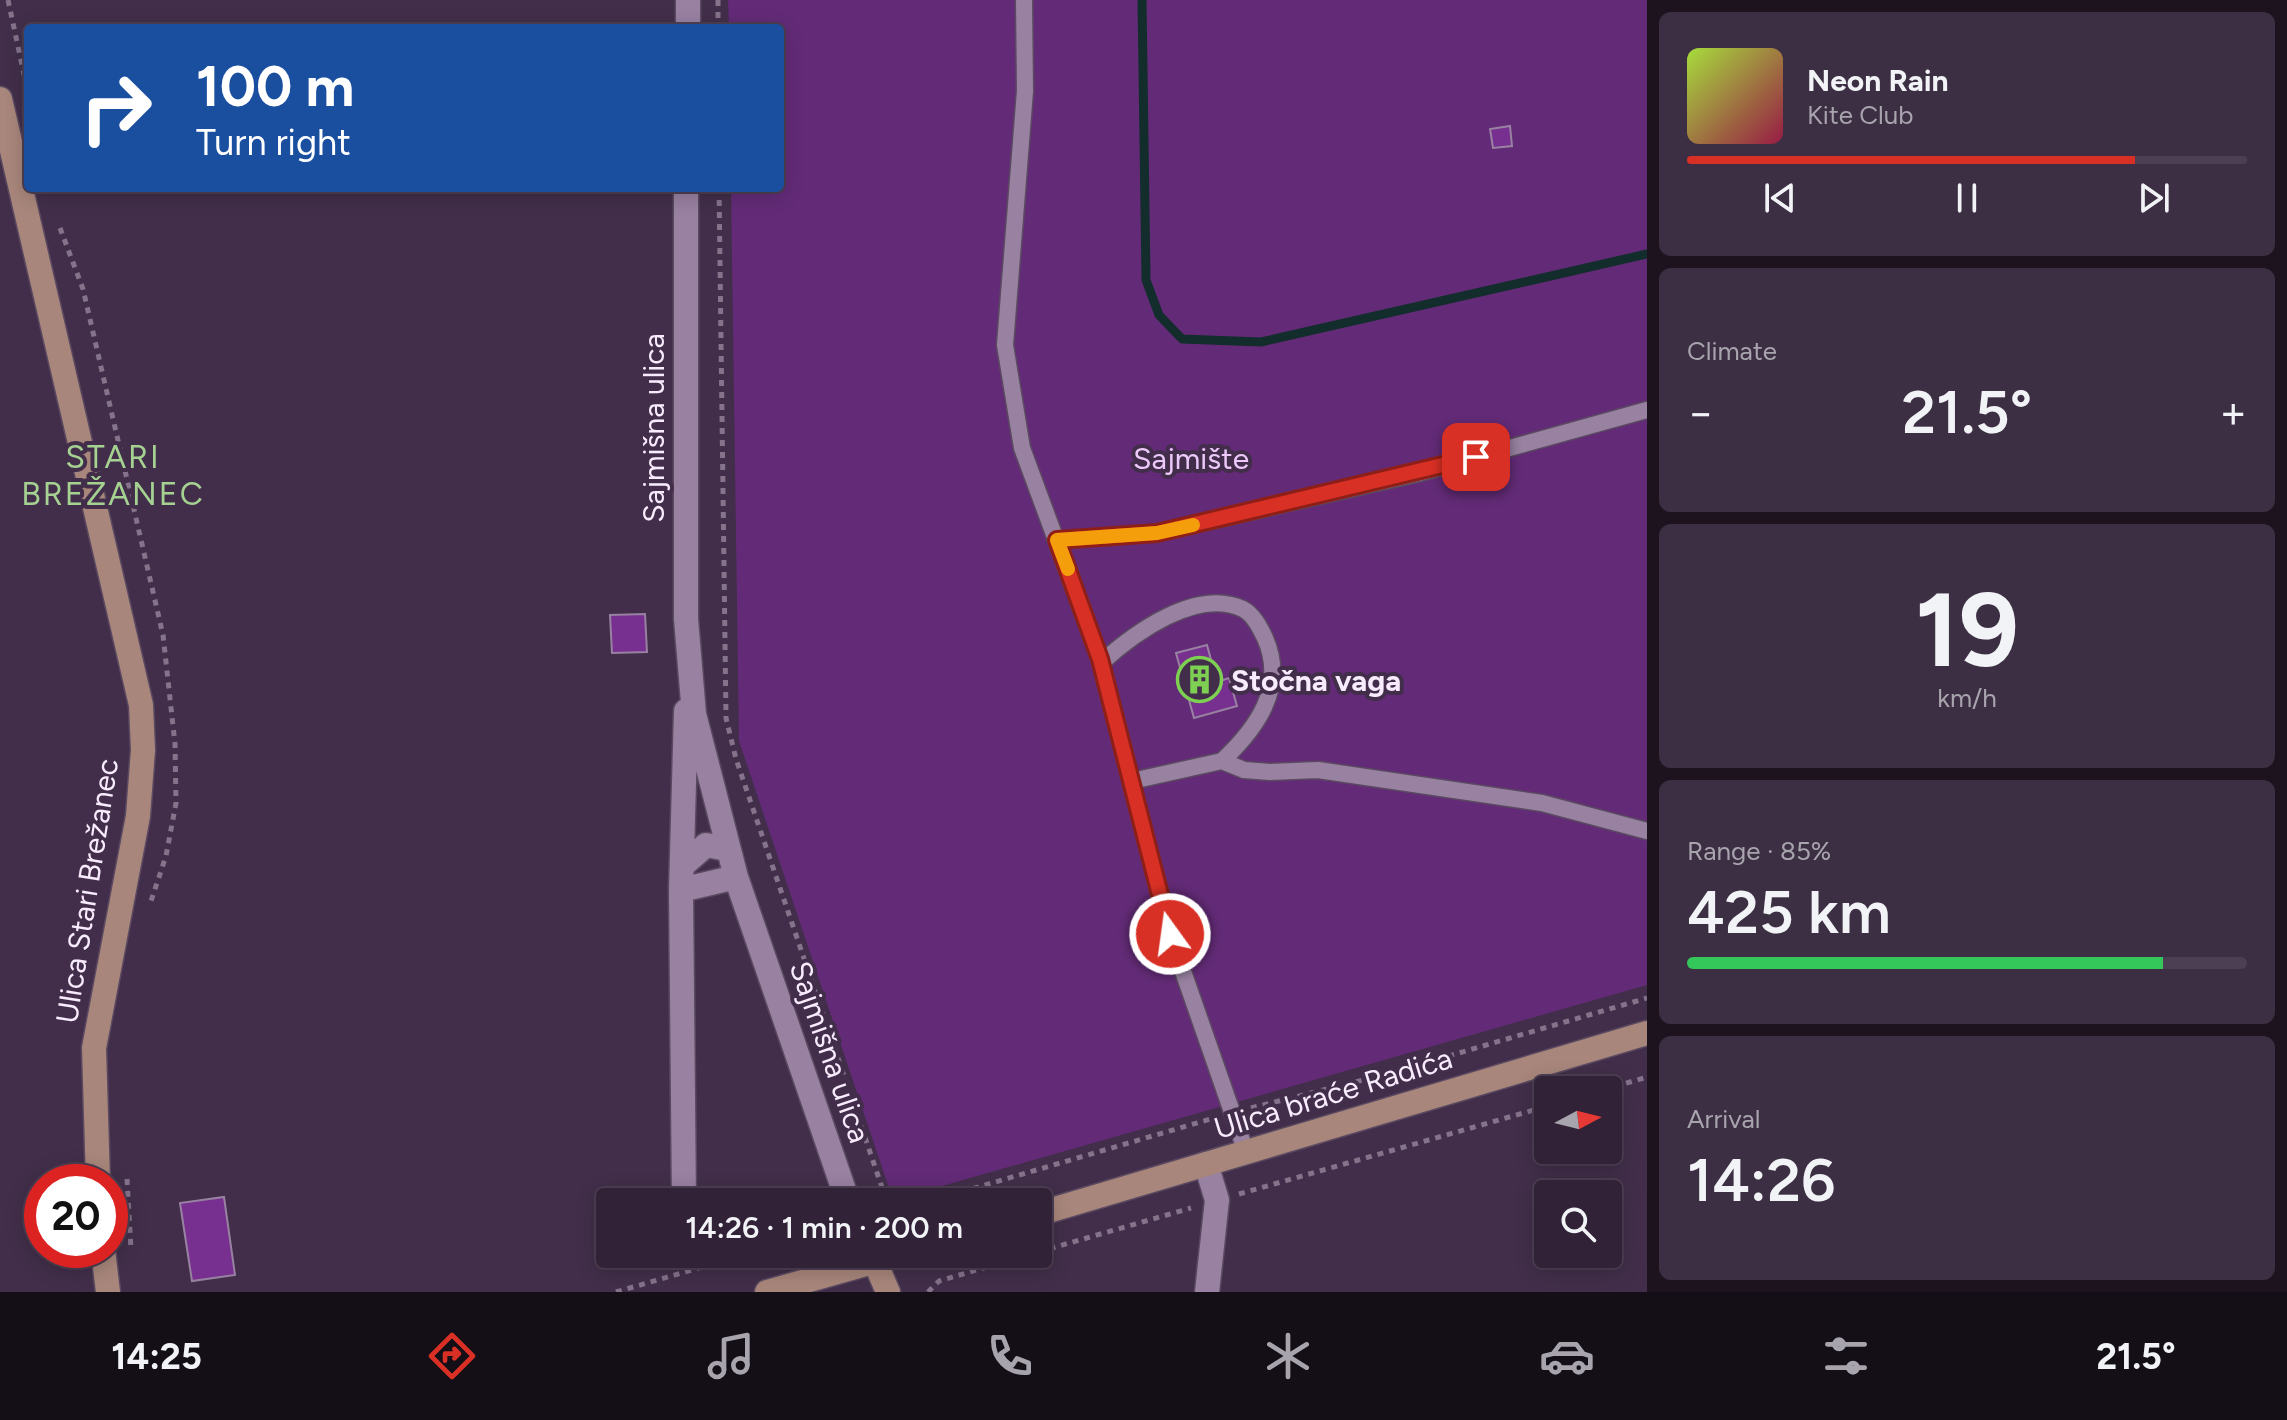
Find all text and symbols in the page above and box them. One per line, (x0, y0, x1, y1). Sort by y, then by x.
text: 100 m (196, 53, 354, 120)
icon: right (64, 56, 168, 160)
text: Neon Rain (1807, 62, 1949, 99)
text: Kite Club (1807, 99, 1913, 131)
text: Turn right (196, 121, 351, 164)
icon: previous (1758, 176, 1802, 220)
icon: pause (1945, 176, 1989, 220)
icon: next (2132, 176, 2176, 220)
street label: Sajmišna ulica (635, 333, 672, 523)
text: Climate (1687, 335, 1777, 367)
text: 21.5° (1902, 376, 2032, 448)
text: − (1687, 386, 1714, 439)
text: + (2220, 386, 2247, 439)
pin (1442, 423, 1510, 491)
icon: arrive (1454, 435, 1498, 479)
district label: STARI BREŽANEC (21, 438, 205, 513)
park label: Sajmište (1133, 440, 1249, 477)
text: 19 (1915, 567, 2019, 692)
building icon: Stočna vaga (1176, 656, 1224, 704)
place label: Stočna vaga (1231, 662, 1401, 699)
text: km/h (1937, 682, 1997, 714)
street label: Ulica Stari Brežanec (48, 756, 126, 1026)
text: Range · 85% (1687, 835, 1831, 867)
text: 425 km (1687, 876, 1891, 948)
position arrow (1128, 892, 1212, 976)
street label: Sajmišna ulica (782, 956, 878, 1148)
street label: Ulica braće Radića (1210, 1039, 1456, 1147)
north arrow (1534, 1076, 1622, 1164)
map controls (1534, 1076, 1622, 1268)
text: Arrival (1687, 1103, 1760, 1135)
text: 14:26 (1687, 1144, 1835, 1216)
speed limit sign: 20 (24, 1164, 128, 1268)
button: search (1534, 1180, 1622, 1268)
text: 14:26 · 1 min · 200 m (685, 1209, 963, 1246)
icon: directions (424, 1328, 480, 1384)
icon: music (703, 1328, 759, 1384)
icon: phone (982, 1328, 1038, 1384)
icon: climate (1260, 1328, 1316, 1384)
icon: car (1539, 1328, 1595, 1384)
icon: filters (1818, 1328, 1874, 1384)
text: 14:25 (111, 1335, 202, 1378)
text: 21.5° (2096, 1335, 2176, 1378)

